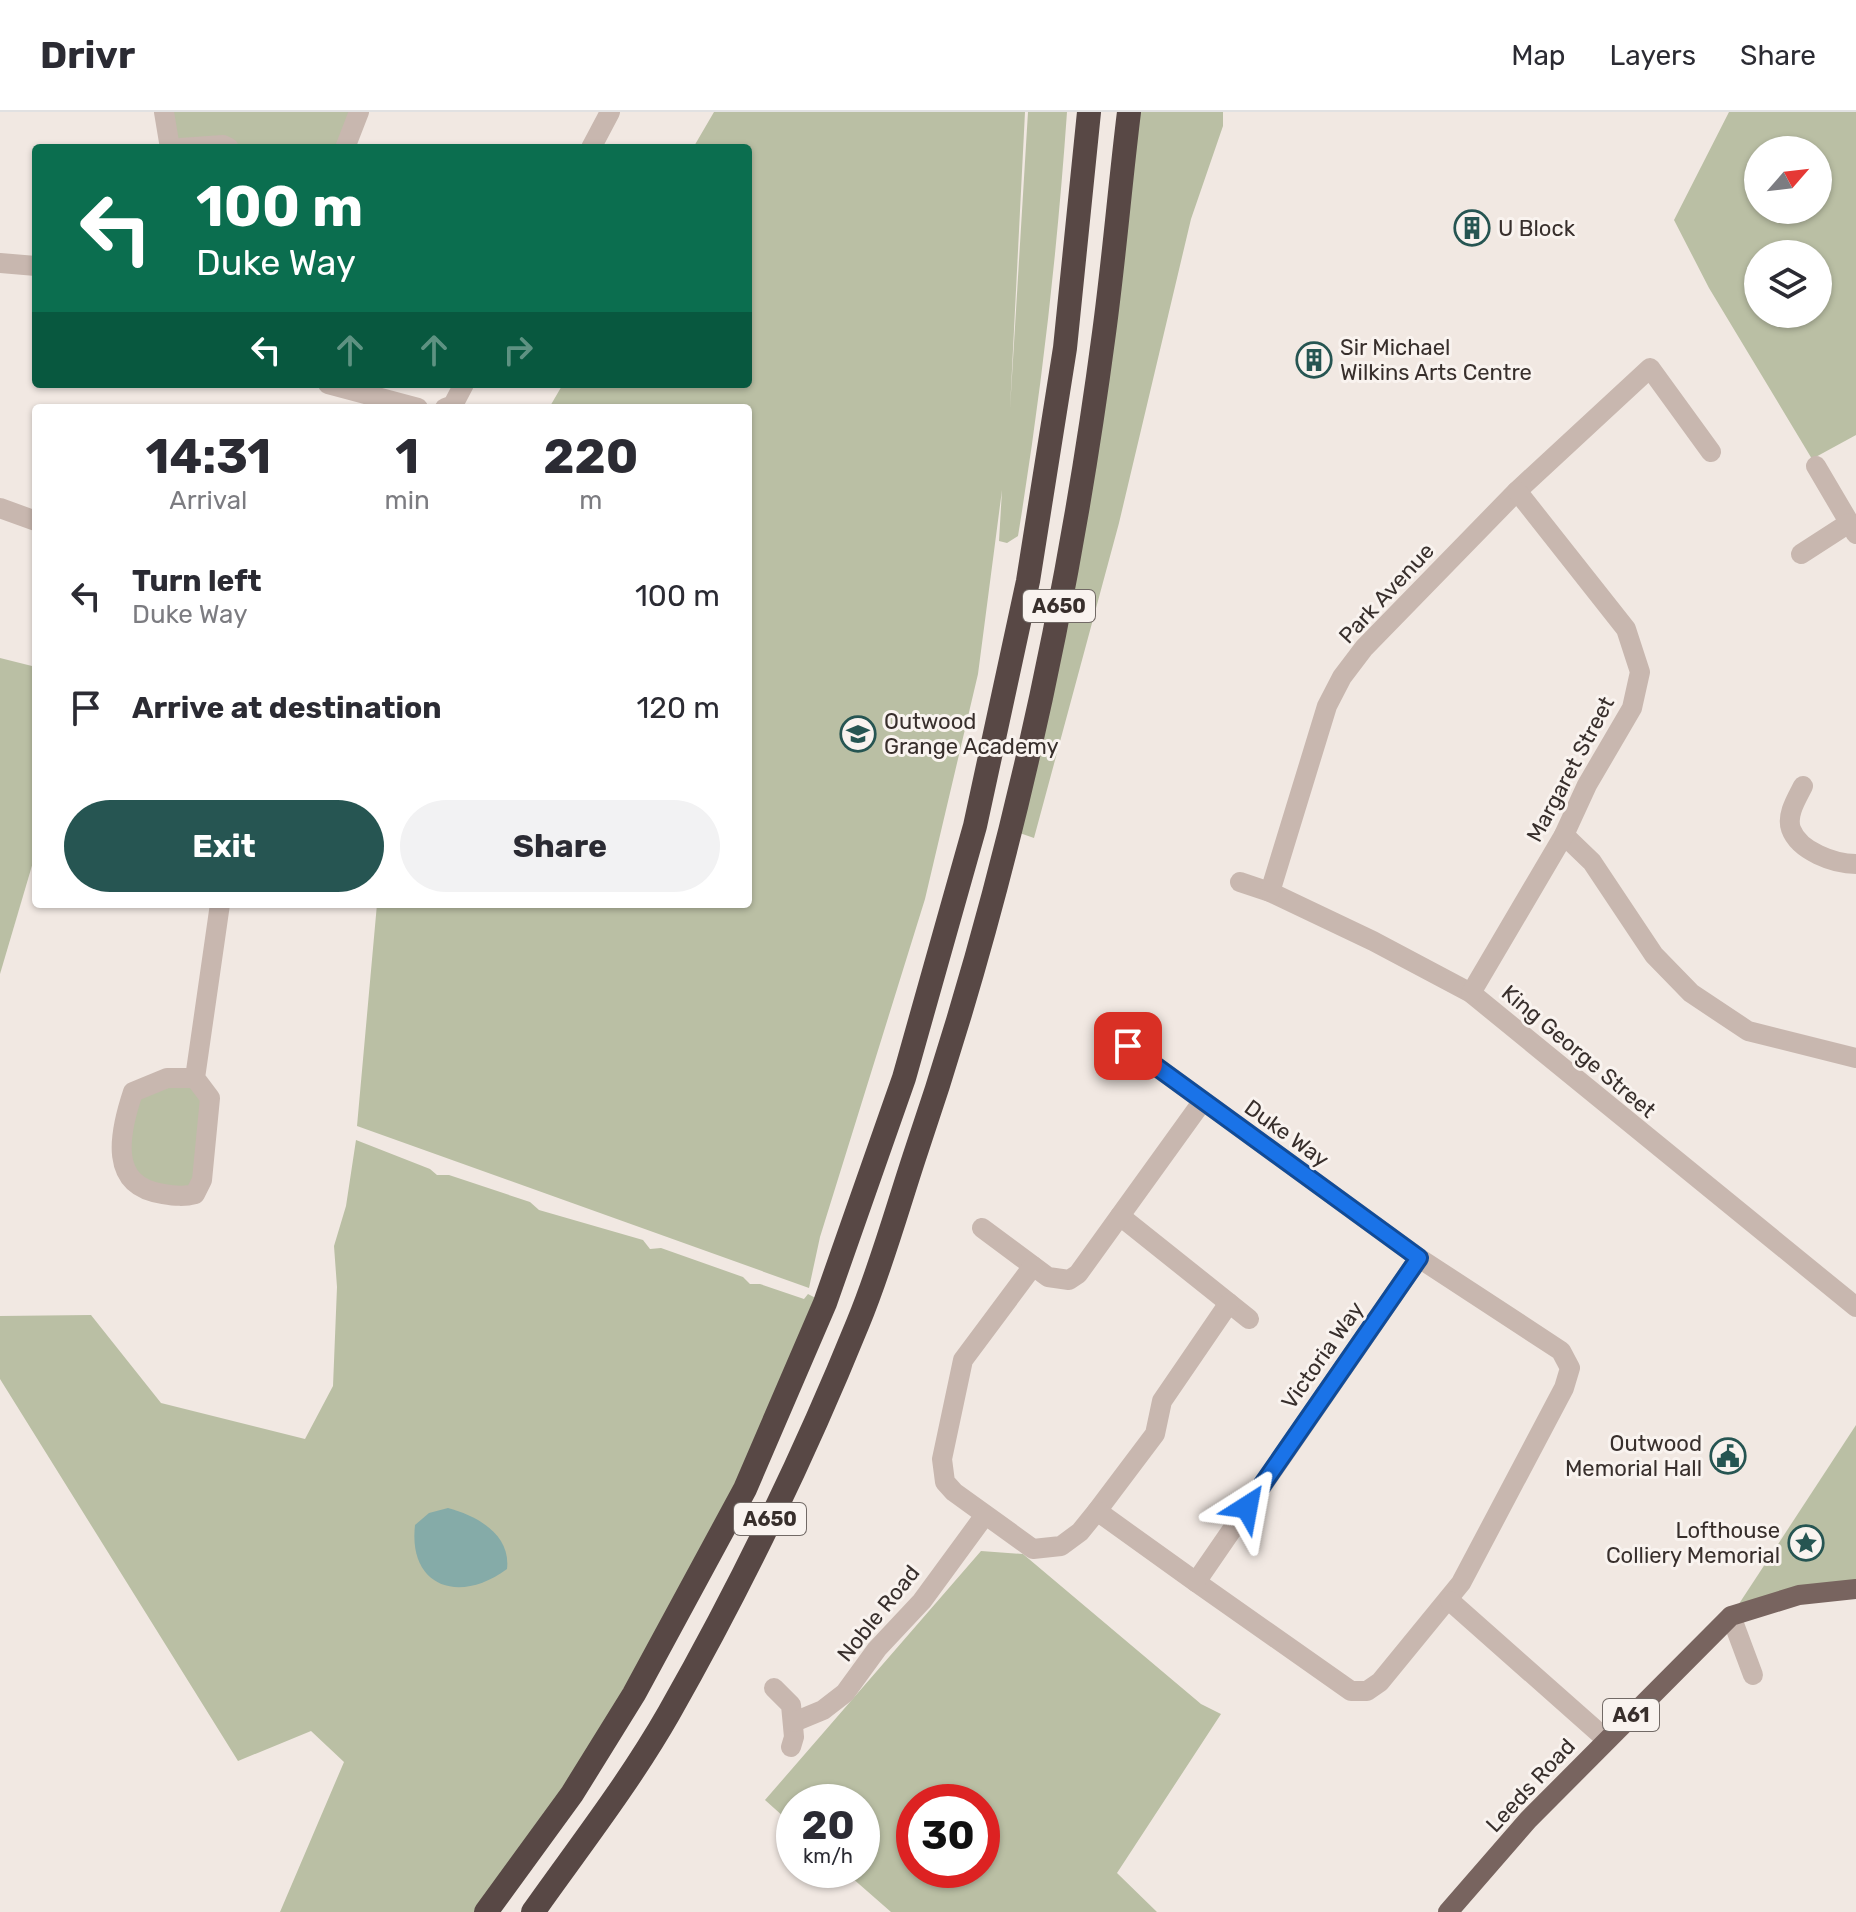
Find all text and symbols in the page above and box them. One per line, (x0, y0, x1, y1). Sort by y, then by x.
text: Drivr (40, 32, 135, 78)
text: Map (1511, 39, 1566, 72)
text: Layers (1610, 39, 1696, 72)
text: Share (1740, 39, 1816, 72)
north arrow (1744, 136, 1832, 224)
map controls (1744, 136, 1832, 328)
text: 100 m (196, 174, 363, 240)
icon: left (64, 176, 168, 280)
building icon: U Block (1453, 209, 1491, 247)
place label: U Block (1498, 215, 1576, 242)
button: layers (1744, 240, 1832, 328)
text: Duke Way (196, 241, 356, 284)
icon: left (244, 328, 288, 372)
icon: ahead (328, 328, 372, 372)
icon: ahead (412, 328, 456, 372)
icon: right (496, 328, 540, 372)
place label: Sir Michael Wilkins Arts Centre (1340, 334, 1532, 386)
building icon: Sir Michael Wilkins Arts Centre (1295, 341, 1333, 379)
text: 14:31 (146, 428, 271, 485)
text: 1 (395, 428, 419, 485)
text: 220 (543, 428, 638, 485)
text: Arrival (169, 485, 247, 516)
text: min (385, 485, 430, 516)
text: m (579, 485, 602, 516)
street label: Park Avenue (1333, 538, 1440, 649)
text: Turn left (132, 563, 262, 599)
icon: left (64, 574, 108, 618)
text: 100 m (635, 578, 720, 614)
road number: A650 (1023, 590, 1095, 622)
text: Duke Way (132, 599, 248, 630)
icon: arrive (64, 686, 108, 730)
text: Arrive at destination (132, 690, 442, 726)
text: 120 m (636, 690, 720, 726)
street label: Margaret Street (1521, 691, 1620, 847)
place label: Outwood Grange Academy (884, 708, 1059, 760)
school or university icon: Outwood Grange Academy (839, 715, 877, 753)
button: Exit (64, 800, 384, 892)
button: Share (400, 800, 720, 892)
street label: King George Street (1496, 979, 1662, 1124)
pin (1094, 1012, 1162, 1080)
icon: arrive (1106, 1024, 1150, 1068)
street label: Duke Way (1239, 1094, 1334, 1173)
street label: Victoria Way (1275, 1296, 1369, 1414)
place label: Outwood Memorial Hall (1565, 1430, 1702, 1482)
public building icon: Outwood Memorial Hall (1709, 1437, 1747, 1475)
position arrow (1205, 1465, 1289, 1549)
road number: A650 (734, 1503, 806, 1535)
place label: Lofthouse Colliery Memorial (1606, 1517, 1780, 1569)
place icon: Lofthouse Colliery Memorial (1787, 1524, 1825, 1562)
street label: Noble Road (831, 1560, 925, 1667)
road number: A61 (1603, 1699, 1659, 1731)
street label: Leeds Road (1480, 1733, 1581, 1838)
speed limit sign: 30 (896, 1784, 1000, 1888)
text: 20 (801, 1802, 855, 1849)
text: km/h (803, 1844, 853, 1868)

